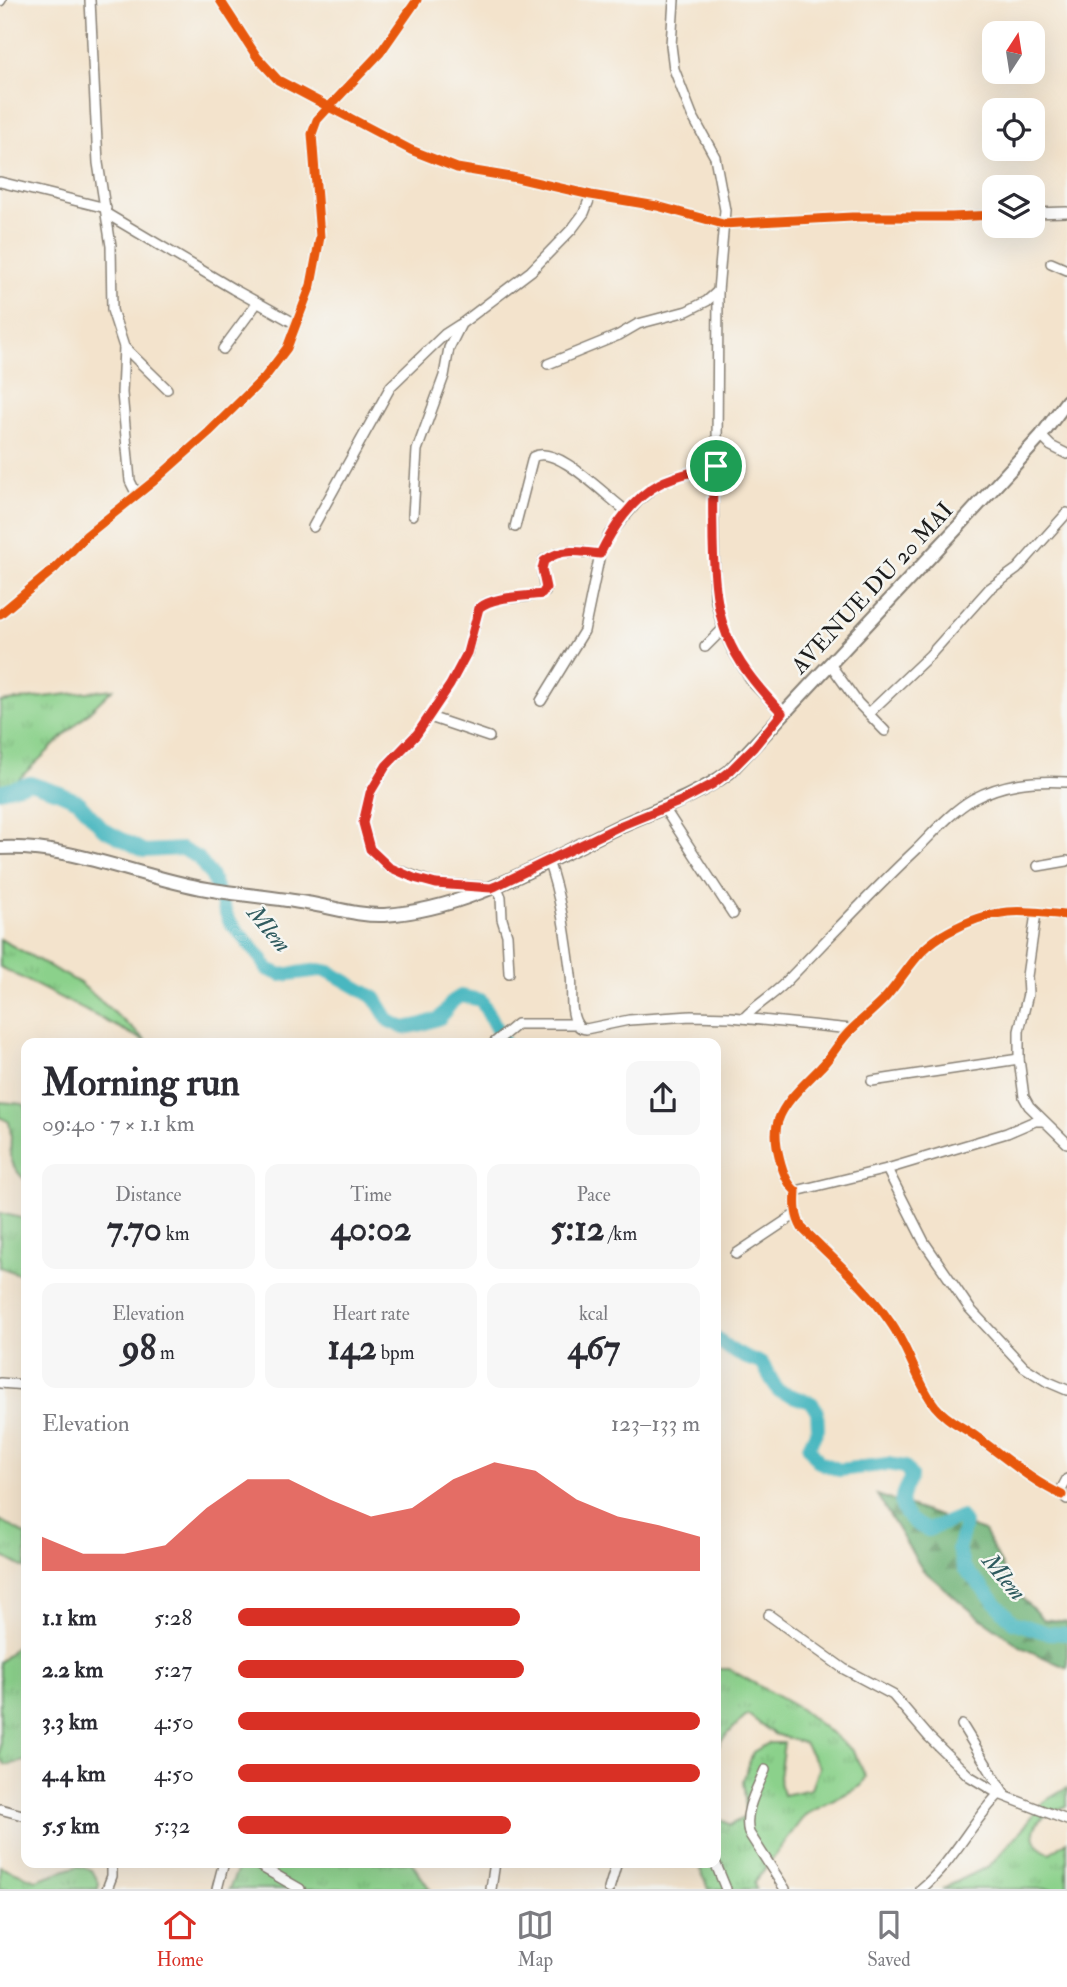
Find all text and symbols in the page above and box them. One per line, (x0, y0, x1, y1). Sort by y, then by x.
north arrow (982, 21, 1045, 84)
map controls (982, 21, 1045, 238)
button: locate (982, 98, 1045, 161)
button: layers (982, 175, 1045, 238)
pin (686, 436, 746, 496)
icon: arrive (697, 447, 735, 485)
street label: AVENUE DU 20 MAI (784, 496, 959, 681)
water label: Mlem (239, 897, 298, 959)
text: Morning run (42, 1059, 240, 1107)
button: share (626, 1061, 700, 1135)
text: 09:40 · 7 × 1.1 km (42, 1109, 195, 1138)
text: Distance (115, 1183, 182, 1207)
text: Time (350, 1183, 392, 1207)
text: Pace (577, 1183, 611, 1207)
text: 7.70 (107, 1207, 162, 1251)
text: 40:02 (330, 1207, 412, 1251)
text: 5:12 (550, 1207, 604, 1251)
text: km (162, 1222, 190, 1246)
text: /km (604, 1222, 637, 1246)
text: Elevation (112, 1302, 185, 1326)
text: Heart rate (332, 1302, 410, 1326)
text: kcal (579, 1302, 608, 1326)
text: 98 (122, 1326, 156, 1370)
text: 142 (328, 1326, 377, 1370)
text: 467 (567, 1326, 620, 1370)
text: m (156, 1341, 175, 1365)
text: bpm (377, 1341, 414, 1365)
text: Elevation (42, 1409, 130, 1438)
text: 123–133 m (611, 1409, 700, 1438)
water label: Mlem (974, 1545, 1033, 1607)
text: 1.1 km (42, 1603, 97, 1632)
text: 5:28 (154, 1603, 192, 1632)
text: 2.2 km (42, 1655, 103, 1684)
text: 5:27 (154, 1655, 192, 1684)
text: 3.3 km (42, 1707, 98, 1736)
text: 4:50 (154, 1707, 194, 1736)
text: 4.4 km (42, 1759, 106, 1788)
text: 4:50 (154, 1759, 194, 1788)
text: 5.5 km (42, 1811, 100, 1840)
text: 5:32 (154, 1811, 190, 1840)
tab: Home (156, 1906, 204, 1972)
tab: Map (516, 1906, 554, 1972)
tab: Saved (867, 1906, 911, 1972)

